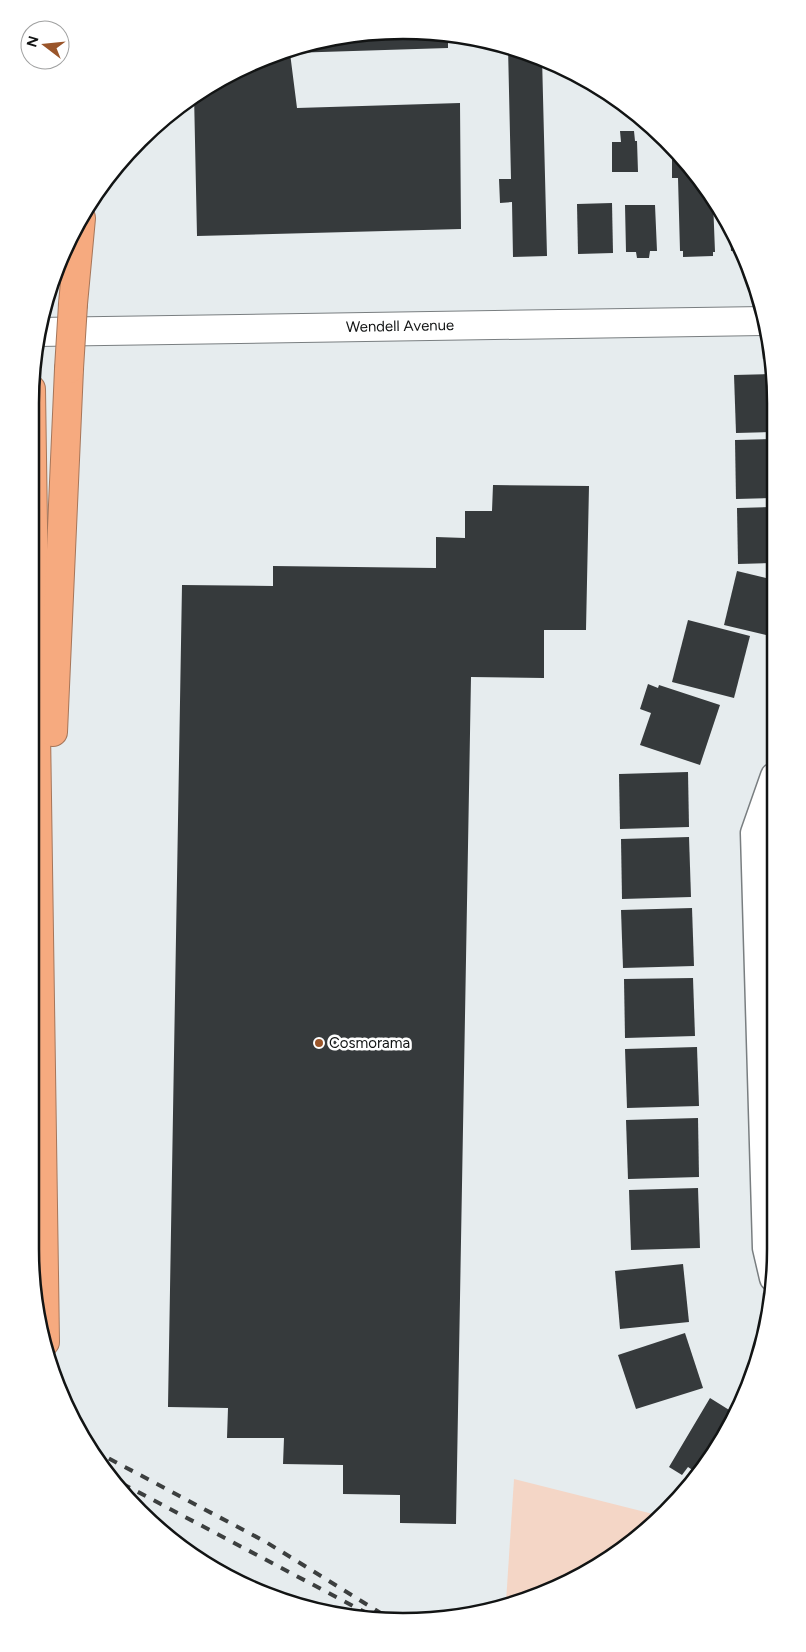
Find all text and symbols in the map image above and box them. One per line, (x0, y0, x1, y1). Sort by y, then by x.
north arrow (20, 20, 70, 70)
text: N (23, 34, 43, 49)
street label: Wendell Avenue (346, 316, 454, 336)
place label: Cosmorama (329, 1034, 410, 1052)
marker: Cosmorama (313, 1037, 325, 1049)

